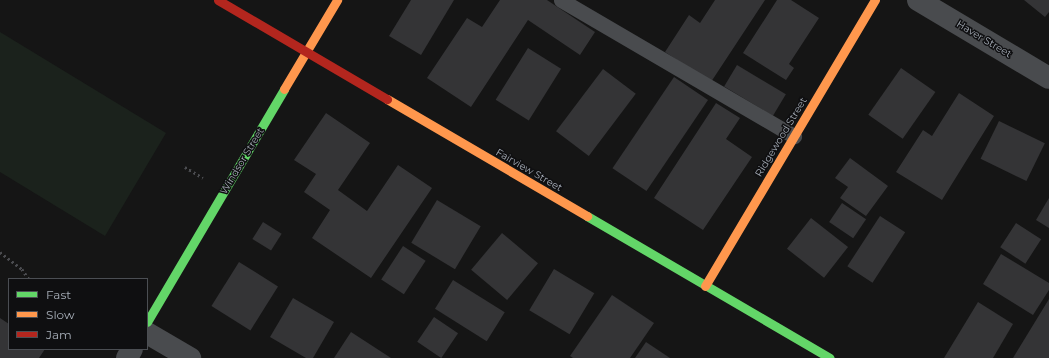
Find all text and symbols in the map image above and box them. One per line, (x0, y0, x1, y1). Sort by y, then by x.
street label: Haver Street (954, 18, 1014, 60)
street label: Ridgewood Street (753, 95, 809, 179)
street label: Windsor Street (217, 126, 267, 196)
street label: Fairview Street (494, 146, 564, 194)
legend (8, 278, 148, 350)
text: Fast (46, 287, 71, 302)
text: Slow (46, 307, 75, 322)
text: Jam (46, 327, 72, 342)

